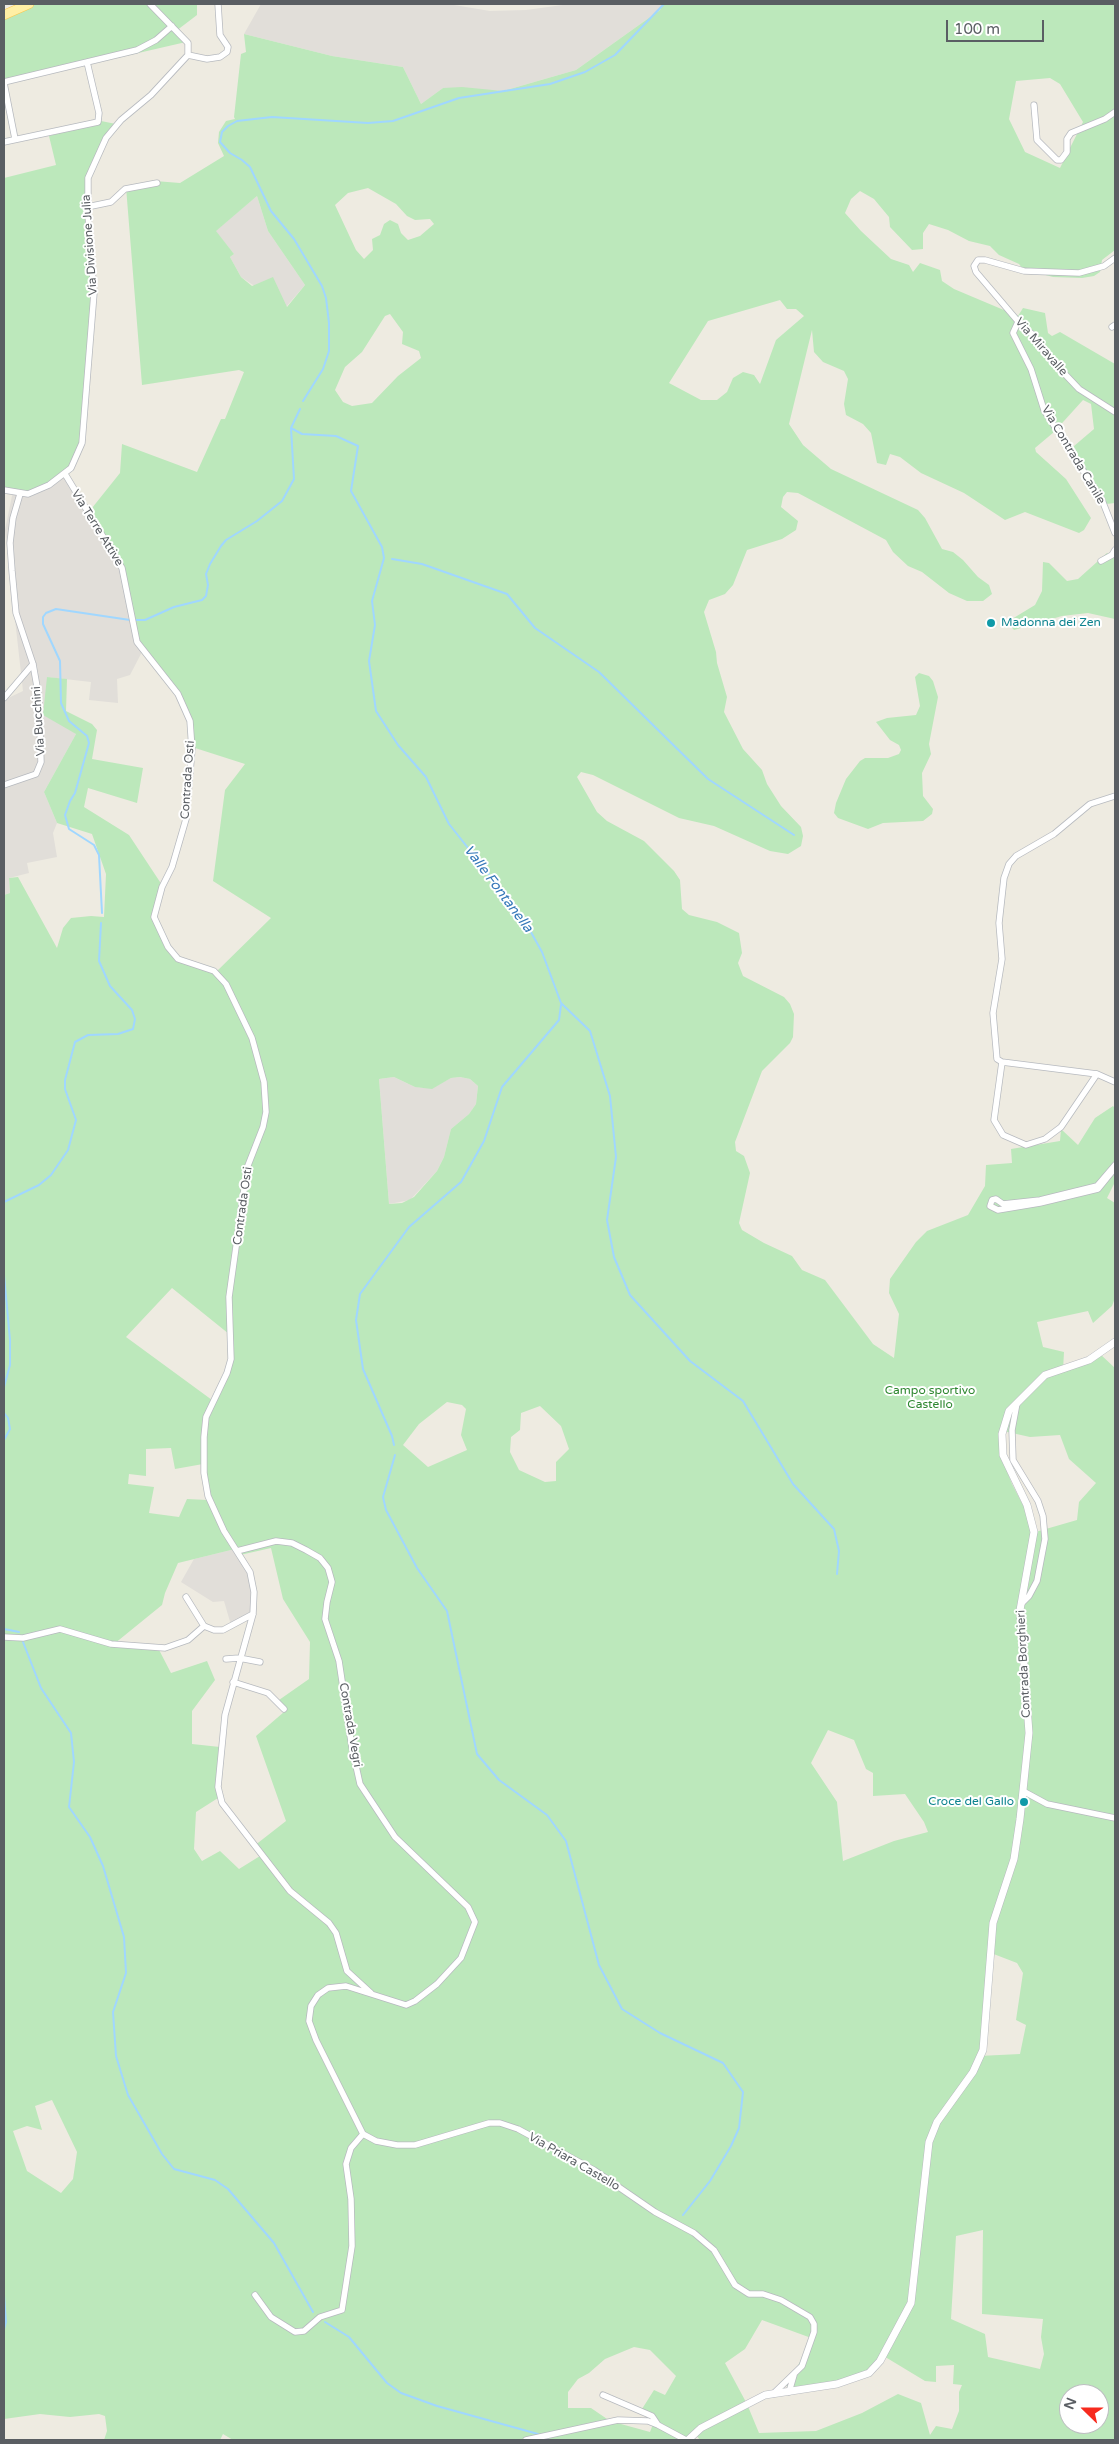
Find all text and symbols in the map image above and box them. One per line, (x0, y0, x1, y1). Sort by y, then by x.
scale bar (949, 10, 1046, 42)
text: 100 m (954, 20, 1000, 38)
street label: Via Divisione Julia (79, 194, 101, 296)
street label: Via Miravalle (1012, 315, 1070, 379)
street label: Via Contrada Canile (1038, 403, 1108, 507)
street label: Via Terre Attive (68, 487, 126, 569)
place label: Madonna dei Zen (1001, 616, 1101, 630)
marker: Madonna dei Zen (985, 617, 997, 629)
street label: Via Bucchini (29, 686, 49, 756)
street label: Contrada Osti (178, 740, 198, 820)
water label: Valle Fontanella (460, 842, 536, 936)
street label: Contrada Osti (230, 1166, 256, 1246)
park label: Campo sportivo Castello (885, 1384, 975, 1412)
street label: Contrada Borghieri (1014, 1610, 1034, 1718)
street label: Contrada Vegri (335, 1682, 365, 1768)
place label: Croce del Gallo (928, 1795, 1014, 1809)
marker: Croce del Gallo (1018, 1796, 1030, 1808)
street label: Via Priara Castello (526, 2130, 622, 2194)
north arrow (1059, 2384, 1109, 2434)
text: N (1061, 2395, 1081, 2412)

